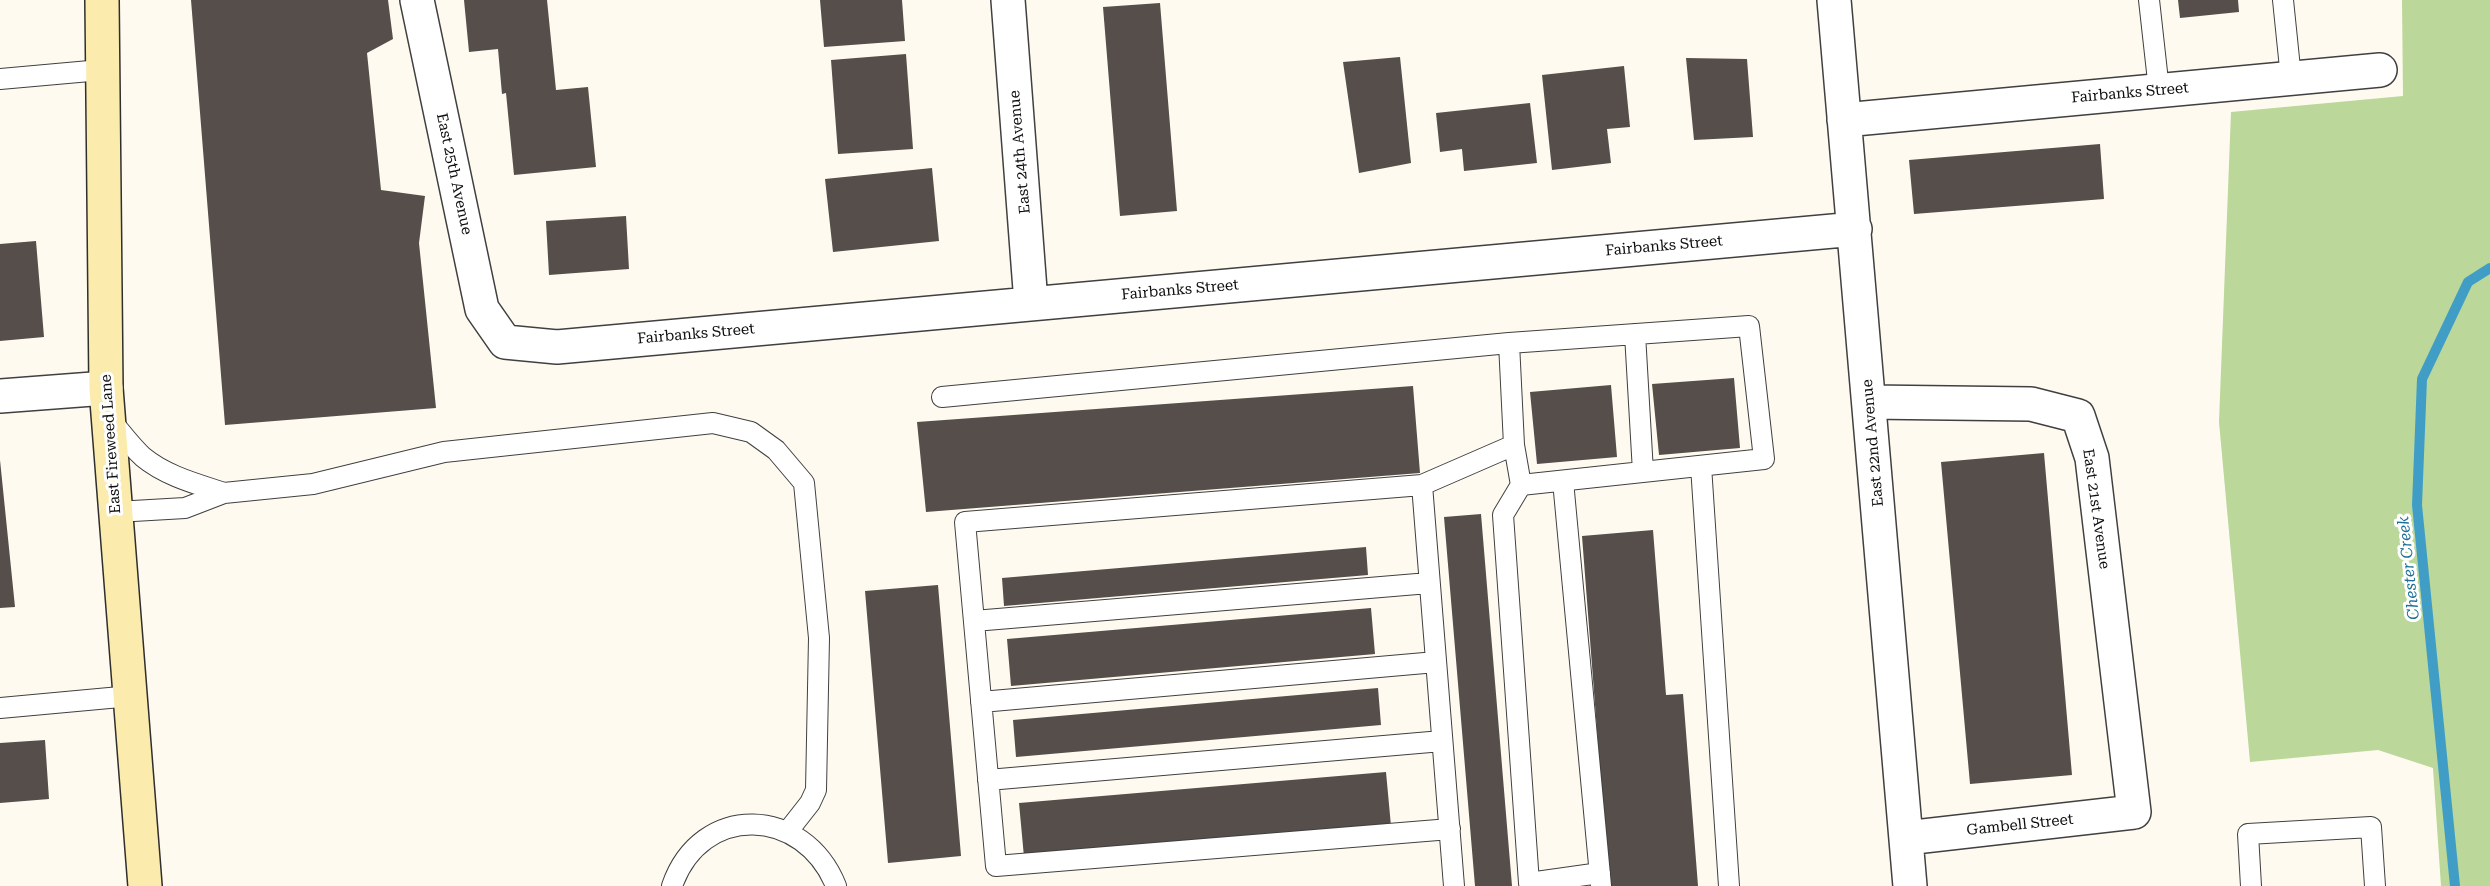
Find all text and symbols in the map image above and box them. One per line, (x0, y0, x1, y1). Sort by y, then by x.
street label: Fairbanks Street (2071, 79, 2189, 107)
street label: East 24th Avenue (1006, 89, 1034, 215)
street label: East 25th Avenue (432, 111, 476, 237)
street label: Fairbanks Street (1605, 232, 1723, 260)
street label: Fairbanks Street (1121, 276, 1239, 304)
street label: Fairbanks Street (637, 320, 755, 348)
street label: East Fireweed Lane (97, 374, 125, 514)
street label: East 22nd Avenue (1858, 378, 1888, 508)
street label: East 21st Avenue (2079, 448, 2113, 570)
water label: Chester Creek (2394, 515, 2424, 621)
street label: Gambell Street (1966, 810, 2074, 840)

